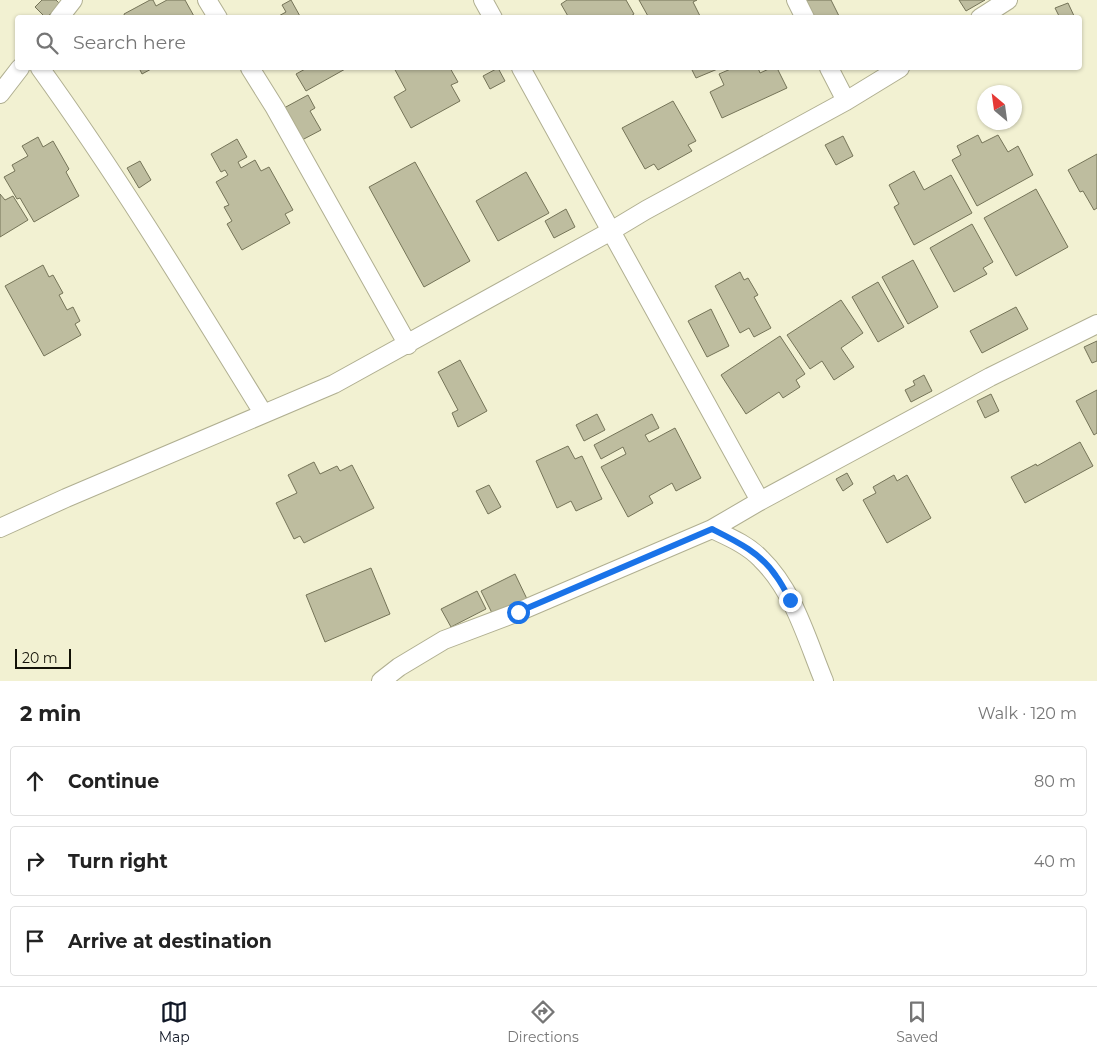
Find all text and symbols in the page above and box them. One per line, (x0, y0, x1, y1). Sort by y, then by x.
search box (15, 15, 1082, 70)
icon: search (33, 29, 61, 57)
text: Search here (73, 31, 186, 54)
north arrow (977, 85, 1022, 130)
route end (779, 589, 802, 612)
route start (507, 601, 530, 624)
scale bar (15, 646, 71, 669)
text: 20 m (22, 649, 58, 667)
text: 2 min (20, 701, 81, 726)
text: Walk · 120 m (978, 704, 1077, 723)
icon: ahead (21, 767, 49, 795)
text: Continue (68, 770, 159, 793)
text: 80 m (1034, 772, 1076, 791)
icon: right (21, 847, 49, 875)
text: Turn right (68, 850, 168, 873)
text: 40 m (1034, 852, 1076, 871)
icon: arrive (21, 927, 49, 955)
text: Arrive at destination (68, 930, 272, 953)
tab: Map (159, 998, 190, 1046)
tab: Directions (507, 998, 579, 1046)
tab: Saved (896, 998, 938, 1046)

